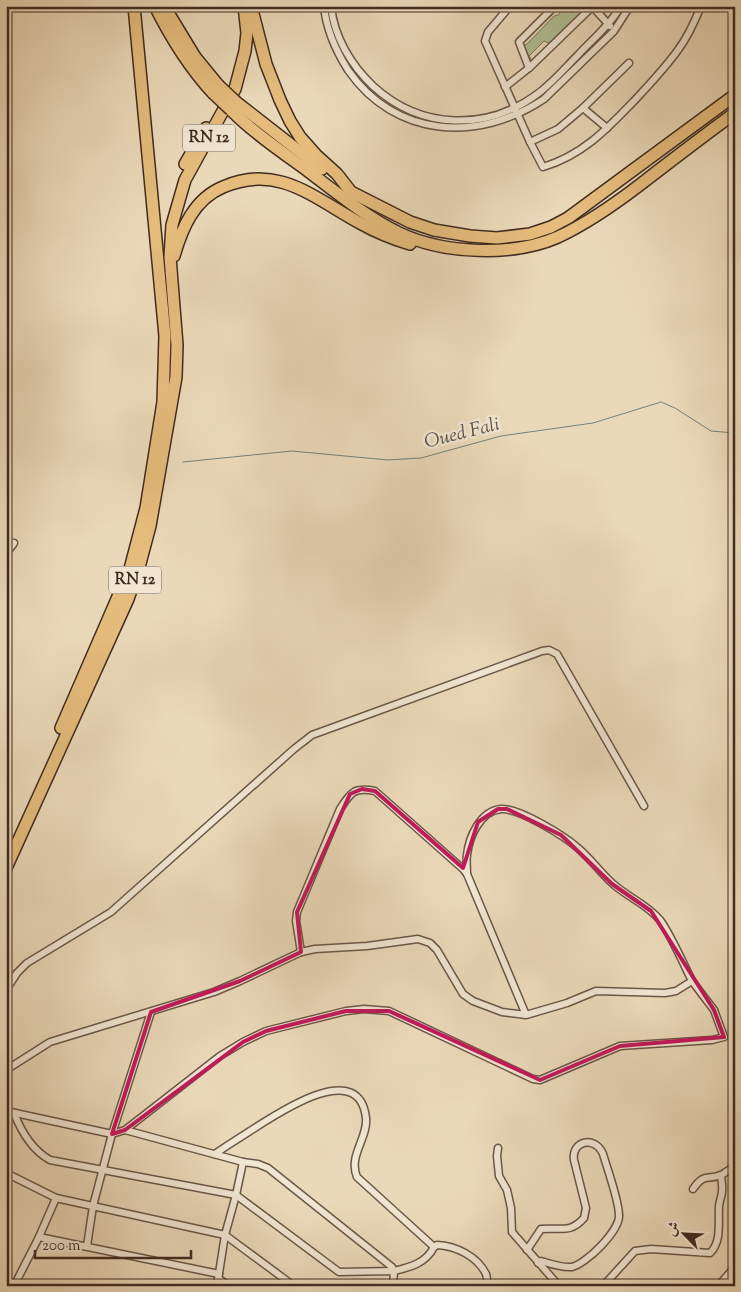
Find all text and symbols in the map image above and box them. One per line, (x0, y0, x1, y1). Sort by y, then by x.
road number: RN 12 (183, 125, 235, 152)
water label: Oued Fali (422, 412, 503, 456)
road number: RN 12 (109, 566, 161, 594)
north arrow (658, 1210, 708, 1260)
text: ش (662, 1219, 686, 1240)
scale bar (35, 1227, 191, 1259)
text: 200 m (42, 1236, 81, 1257)

